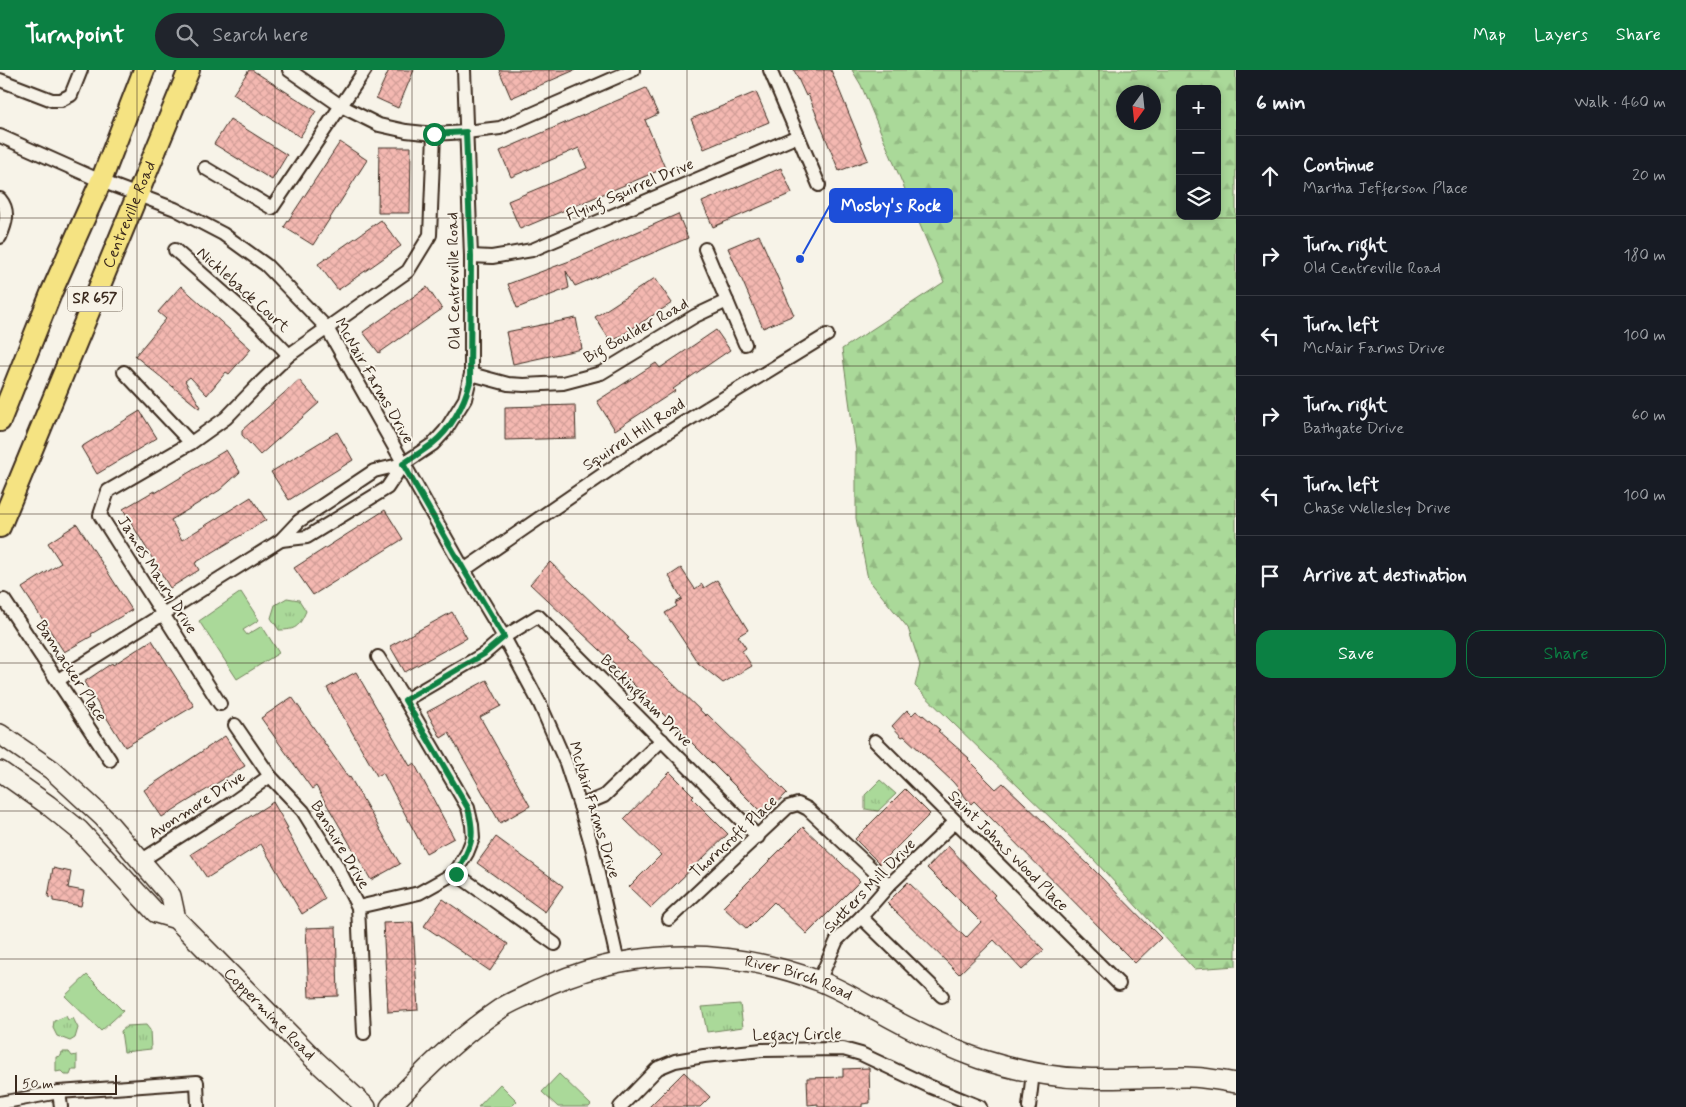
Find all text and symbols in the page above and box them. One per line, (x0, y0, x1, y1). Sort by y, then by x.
search box (155, 13, 505, 58)
text: Turnpoint (25, 20, 125, 51)
icon: search (173, 21, 201, 49)
text: Search here (213, 23, 308, 48)
text: Map (1473, 23, 1506, 47)
text: Layers (1534, 23, 1588, 47)
text: Share (1616, 23, 1661, 47)
north arrow (1116, 85, 1161, 130)
map controls (1176, 85, 1221, 220)
button: + (1176, 85, 1221, 130)
text: 6 min (1256, 89, 1306, 117)
text: Walk · 460 m (1574, 92, 1666, 113)
route start (423, 123, 446, 146)
button: − (1176, 130, 1221, 175)
text: Continue (1303, 153, 1374, 178)
street label: Flying Squirrel Drive (563, 154, 697, 227)
street label: Centreville Road (98, 158, 161, 271)
icon: ahead (1256, 162, 1284, 190)
text: 20 m (1632, 165, 1666, 186)
button: layers (1176, 175, 1221, 220)
text: Martha Jefferson Place (1303, 178, 1468, 199)
callout: Mosby's Rock (830, 189, 952, 222)
text: Mosby's Rock (841, 194, 941, 218)
street label: Old Centreville Road (442, 212, 466, 350)
text: Turn right (1303, 233, 1387, 258)
icon: right (1256, 242, 1284, 270)
street label: Nickleback Court (192, 243, 294, 338)
text: 180 m (1623, 245, 1666, 266)
text: Old Centreville Road (1303, 258, 1441, 279)
road number: SR 657 (68, 286, 122, 312)
street label: Big Boulder Road (580, 294, 693, 369)
text: Turn left (1303, 313, 1379, 338)
street label: McNair Farms Drive (329, 314, 419, 448)
icon: left (1256, 322, 1284, 350)
text: 100 m (1623, 325, 1666, 346)
text: McNair Farms Drive (1303, 338, 1445, 359)
text: Turn right (1303, 393, 1387, 418)
street label: Squirrel Hill Road (579, 394, 689, 476)
icon: right (1256, 402, 1284, 430)
text: 60 m (1632, 405, 1666, 426)
text: Bathgate Drive (1303, 418, 1404, 439)
text: Turn left (1303, 473, 1379, 498)
icon: left (1256, 482, 1284, 510)
text: 100 m (1623, 485, 1666, 506)
text: Chase Wellesley Drive (1303, 498, 1451, 519)
street label: James Maury Drive (112, 512, 202, 638)
icon: arrive (1256, 562, 1284, 590)
text: Arrive at destination (1303, 563, 1467, 588)
street label: Bannacker Place (30, 616, 112, 726)
button: Save (1256, 630, 1456, 678)
button: Share (1466, 630, 1666, 678)
street label: Beckingham Drive (595, 650, 697, 752)
street label: McNair Farms Drive (563, 739, 625, 881)
street label: Avonmore Drive (145, 766, 250, 844)
street label: Saint Johns Wood Place (943, 786, 1073, 916)
street label: Thorncroft Place (686, 791, 782, 883)
street label: Banshire Drive (305, 797, 375, 893)
street label: Sutters Mill Drive (819, 834, 921, 938)
route end (445, 863, 468, 886)
street label: River Birch Road (743, 951, 856, 1006)
street label: Coppermine Road (219, 963, 320, 1065)
street label: Legacy Circle (752, 1024, 842, 1047)
scale bar (15, 1072, 118, 1095)
text: 50 m (22, 1075, 53, 1093)

